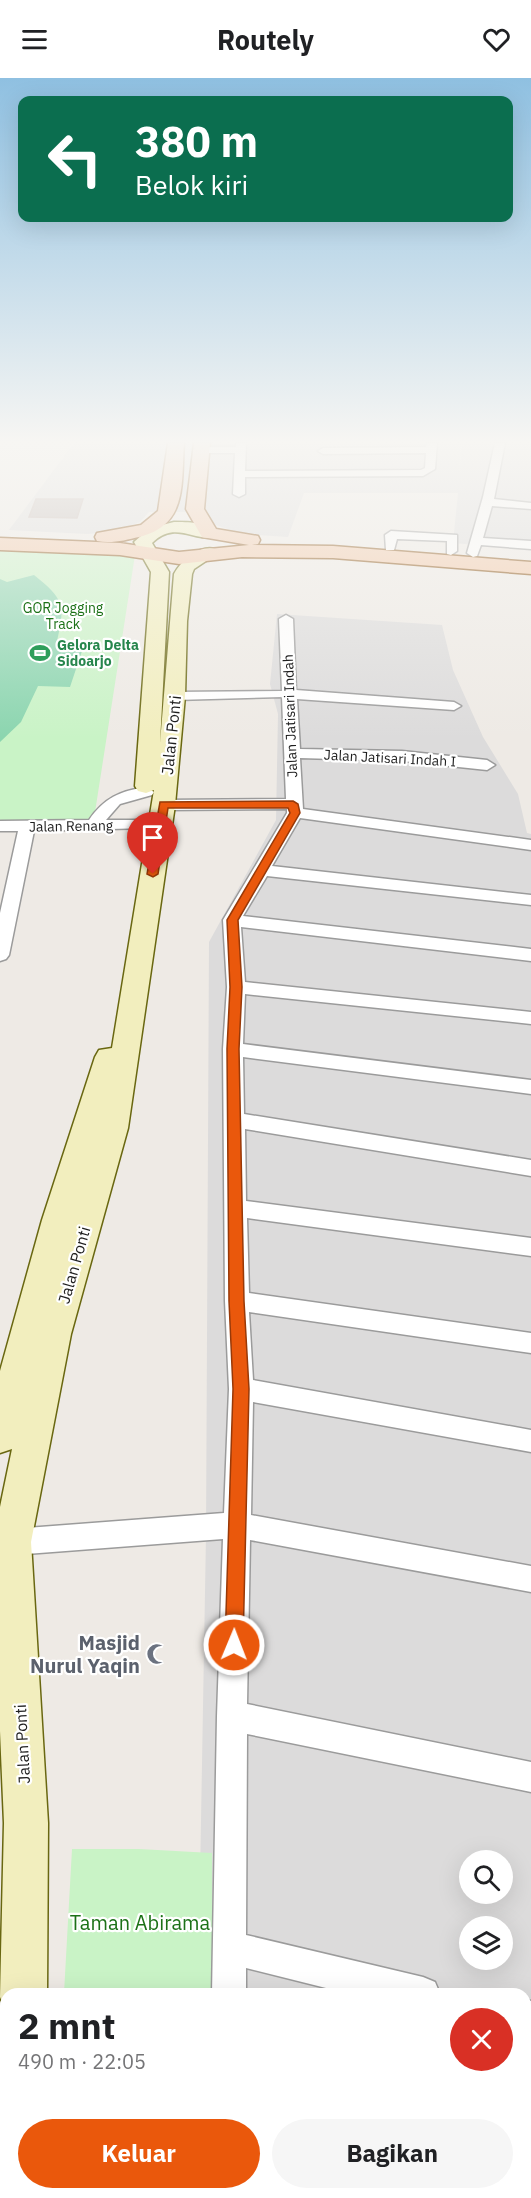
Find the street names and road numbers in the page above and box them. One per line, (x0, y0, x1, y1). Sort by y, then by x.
street label: Jalan Jatisari Indah (279, 654, 301, 778)
street label: Jalan Ponti (157, 694, 185, 776)
street label: Jalan Jatisari Indah I (323, 746, 457, 770)
street label: Jalan Renang (29, 816, 114, 836)
street label: Jalan Ponti (53, 1224, 95, 1306)
street label: Jalan Ponti (10, 1704, 34, 1784)

